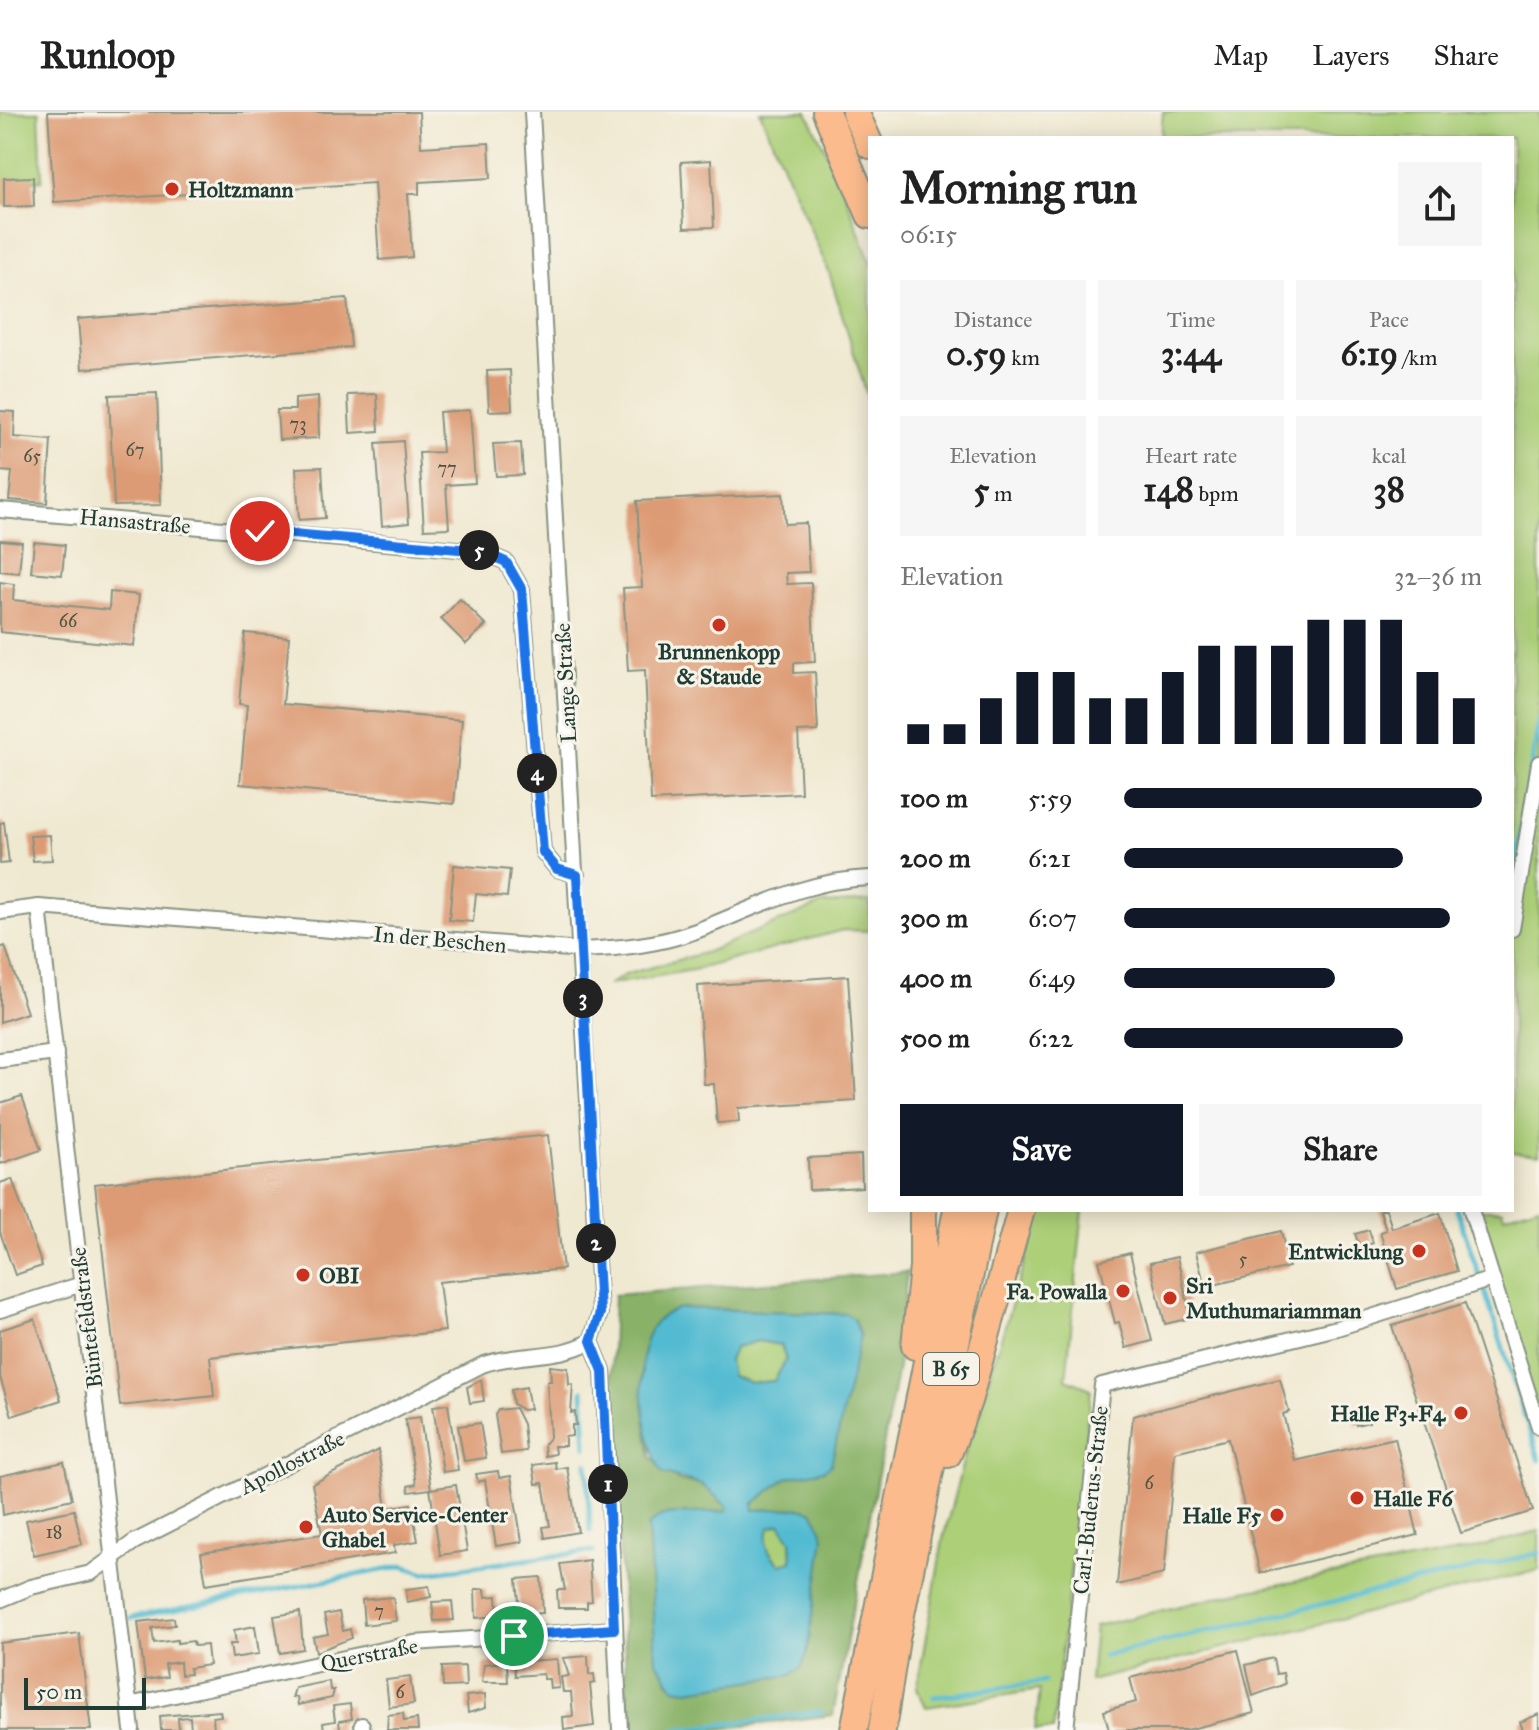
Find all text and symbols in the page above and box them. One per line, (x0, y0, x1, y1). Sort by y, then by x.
text: Runloop (40, 32, 175, 78)
text: Map (1213, 38, 1268, 73)
text: Layers (1312, 38, 1390, 73)
text: Share (1434, 38, 1499, 73)
text: Morning run (900, 161, 1137, 215)
button: share (1398, 162, 1482, 246)
place label: Holtzmann (188, 176, 293, 203)
marker: Holtzmann (163, 180, 181, 198)
text: 06:15 (900, 218, 957, 250)
text: Distance (954, 306, 1032, 333)
text: Time (1167, 306, 1215, 333)
text: Pace (1369, 306, 1409, 333)
text: 0.59 (946, 333, 1007, 374)
text: 3:44 (1161, 333, 1221, 374)
text: 6:19 (1341, 333, 1398, 374)
text: km (1007, 344, 1040, 371)
text: /km (1398, 344, 1437, 371)
house number: 73 (290, 413, 306, 435)
house number: 67 (126, 439, 144, 461)
text: Elevation (949, 442, 1037, 469)
text: Heart rate (1145, 442, 1237, 469)
text: kcal (1372, 442, 1406, 469)
house number: 65 (23, 445, 41, 467)
house number: 77 (437, 457, 457, 479)
text: 5 (973, 469, 989, 510)
text: 148 (1143, 469, 1194, 510)
text: 38 (1373, 469, 1405, 510)
text: m (989, 480, 1013, 507)
text: bpm (1194, 480, 1239, 507)
pin (226, 497, 294, 565)
street label: Hansastraße (78, 503, 192, 540)
icon: check (238, 509, 282, 553)
pin: 5 (459, 530, 499, 570)
text: 5 (474, 536, 484, 563)
text: Elevation (900, 560, 1003, 592)
text: 32–36 m (1394, 560, 1482, 592)
house number: 66 (59, 610, 78, 632)
marker: Brunnenkopp & Staude (710, 616, 728, 634)
street label: Lange Straße (549, 622, 582, 744)
place label: Brunnenkopp & Staude (658, 638, 780, 690)
pin: 4 (517, 753, 557, 793)
text: 4 (531, 759, 543, 786)
text: 100 m (900, 782, 968, 814)
text: 5:59 (1028, 782, 1073, 814)
text: 200 m (900, 842, 971, 874)
text: 6:21 (1028, 842, 1071, 874)
text: 300 m (900, 902, 968, 934)
text: 6:07 (1028, 902, 1077, 934)
street label: In der Beschen (372, 920, 508, 959)
text: 400 m (900, 962, 972, 994)
text: 6:49 (1028, 962, 1076, 994)
pin: 3 (563, 978, 603, 1018)
text: 3 (579, 984, 587, 1011)
text: 500 m (900, 1022, 970, 1054)
text: 6:22 (1028, 1022, 1073, 1054)
button: Save (900, 1104, 1183, 1196)
button: Share (1199, 1104, 1482, 1196)
pin: 2 (576, 1223, 616, 1263)
text: 2 (591, 1229, 601, 1256)
place label: Entwicklung (1288, 1238, 1404, 1265)
marker: Entwicklung (1410, 1242, 1428, 1260)
street label: Büntefeldstraße (64, 1246, 109, 1390)
house number: 5 (1239, 1248, 1248, 1270)
place label: OBI (319, 1262, 360, 1289)
marker: OBI (294, 1266, 312, 1284)
place label: Sri Muthumariamman (1186, 1272, 1361, 1324)
place label: Fa. Powalla (1006, 1278, 1108, 1305)
marker: Fa. Powalla (1114, 1282, 1132, 1300)
marker: Sri Muthumariamman (1161, 1289, 1179, 1307)
road number: B 65 (923, 1353, 979, 1385)
place label: Halle F3+F4 (1330, 1400, 1447, 1427)
street label: Carl-Buderus-Straße (1067, 1404, 1114, 1596)
marker: Halle F3+F4 (1452, 1404, 1470, 1422)
street label: Apollostraße (234, 1425, 349, 1501)
pin: 1 (588, 1464, 628, 1504)
text: 1 (604, 1470, 612, 1497)
house number: 6 (1144, 1472, 1154, 1494)
place label: Halle F6 (1373, 1485, 1454, 1512)
marker: Halle F6 (1348, 1489, 1366, 1507)
place label: Auto Service-Center Ghabel (320, 1501, 508, 1553)
place label: Halle F5 (1182, 1502, 1262, 1529)
marker: Halle F5 (1268, 1506, 1286, 1524)
marker: Auto Service-Center Ghabel (297, 1518, 315, 1536)
house number: 18 (46, 1521, 62, 1543)
house number: 7 (374, 1600, 384, 1622)
pin (480, 1602, 548, 1670)
icon: arrive (492, 1614, 536, 1658)
street label: Querstraße (318, 1632, 420, 1677)
scale bar (24, 1674, 146, 1710)
text: 50 m (36, 1678, 82, 1705)
house number: 6 (395, 1681, 405, 1703)

